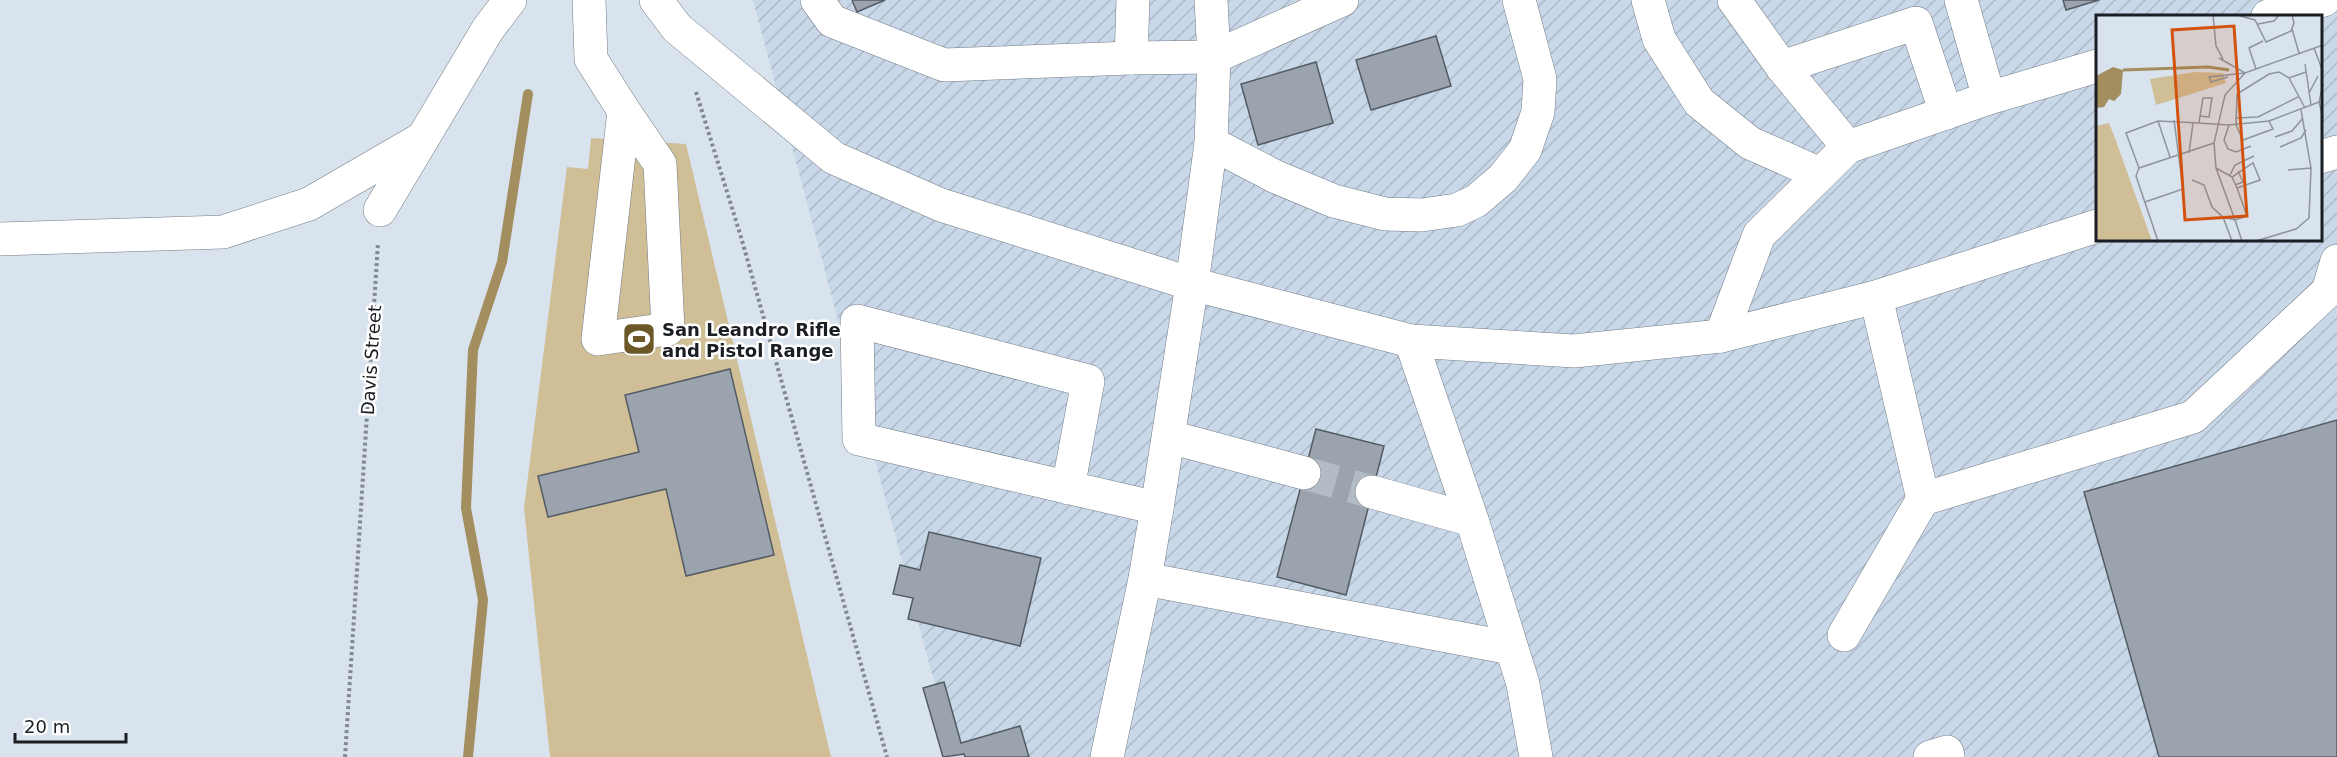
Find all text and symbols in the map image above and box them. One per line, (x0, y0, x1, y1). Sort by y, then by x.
inset map (2096, 15, 2322, 242)
street label: Davis Street (357, 304, 385, 416)
place label: San Leandro Rifle and Pistol Range (662, 319, 841, 361)
sports icon: San Leandro Rifle and Pistol Range (621, 321, 657, 357)
scale bar (15, 706, 126, 744)
text: 20 m (24, 716, 70, 737)

